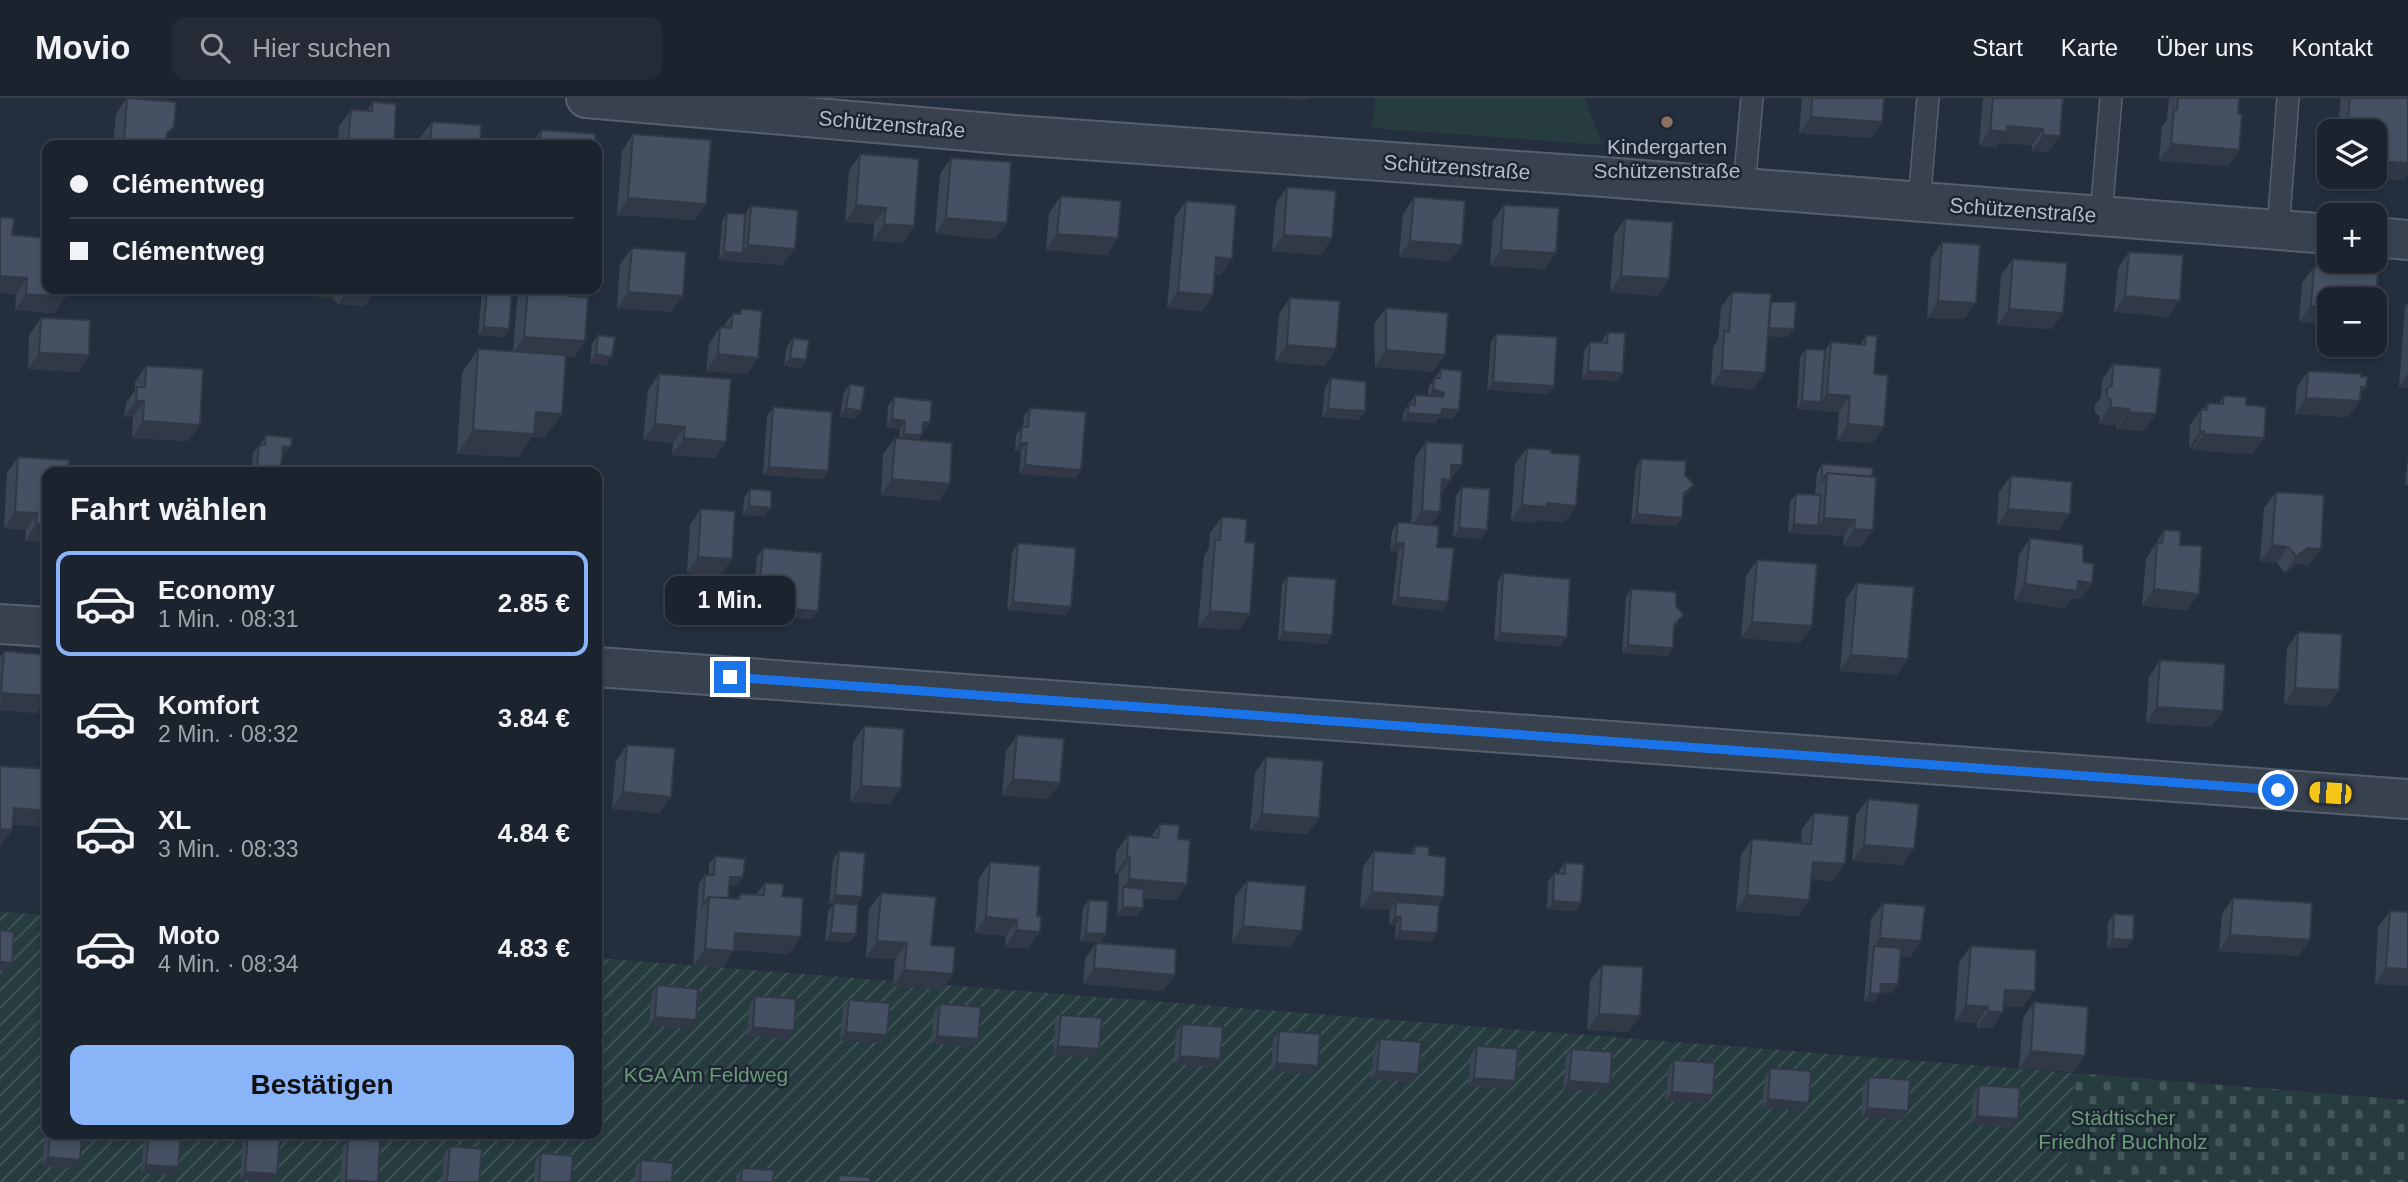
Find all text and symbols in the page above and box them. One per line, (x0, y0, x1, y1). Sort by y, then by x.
search box (172, 17, 662, 80)
text: Movio (35, 29, 130, 66)
icon: search (196, 29, 234, 67)
text: Hier suchen (252, 33, 391, 63)
text: Start (1972, 34, 2023, 61)
text: Karte (2061, 34, 2118, 61)
text: Über uns (2156, 34, 2254, 61)
text: Kontakt (2292, 34, 2373, 61)
street label: Schützenstraße (818, 106, 966, 142)
marker: Kindergarten Schützenstraße (1659, 114, 1675, 130)
map controls (2317, 119, 2387, 357)
button: layers (2317, 119, 2387, 189)
place label: Kindergarten Schützenstraße (1593, 135, 1741, 182)
street label: Schützenstraße (1383, 150, 1531, 184)
text: Clémentweg (112, 169, 265, 199)
street label: Schützenstraße (1949, 193, 2097, 227)
button: + (2317, 203, 2387, 273)
text: Clémentweg (112, 236, 265, 266)
button: − (2317, 287, 2387, 357)
text: Fahrt wählen (70, 491, 267, 527)
icon: car (74, 572, 137, 635)
text: Economy (158, 575, 275, 605)
callout: 1 Min. (665, 575, 795, 624)
text: 1 Min. (697, 587, 763, 613)
text: 2.85 € (498, 588, 570, 618)
text: 1 Min. · 08:31 (158, 606, 299, 632)
route end (714, 661, 746, 693)
icon: car (74, 687, 137, 750)
text: Komfort (158, 690, 259, 720)
text: 3.84 € (498, 703, 570, 733)
text: 2 Min. · 08:32 (158, 721, 299, 747)
route start (2262, 774, 2294, 806)
car (2309, 781, 2352, 805)
icon: car (74, 802, 137, 865)
text: XL (158, 805, 191, 835)
text: 4.84 € (498, 818, 570, 848)
text: 3 Min. · 08:33 (158, 836, 299, 862)
icon: car (74, 917, 137, 980)
text: Moto (158, 920, 220, 950)
text: 4.83 € (498, 933, 570, 963)
text: 4 Min. · 08:34 (158, 951, 299, 977)
button: Bestätigen (70, 1045, 574, 1125)
park label: KGA Am Feldweg (624, 1063, 788, 1086)
park label: Städtischer Friedhof Buchholz (2038, 1106, 2208, 1153)

